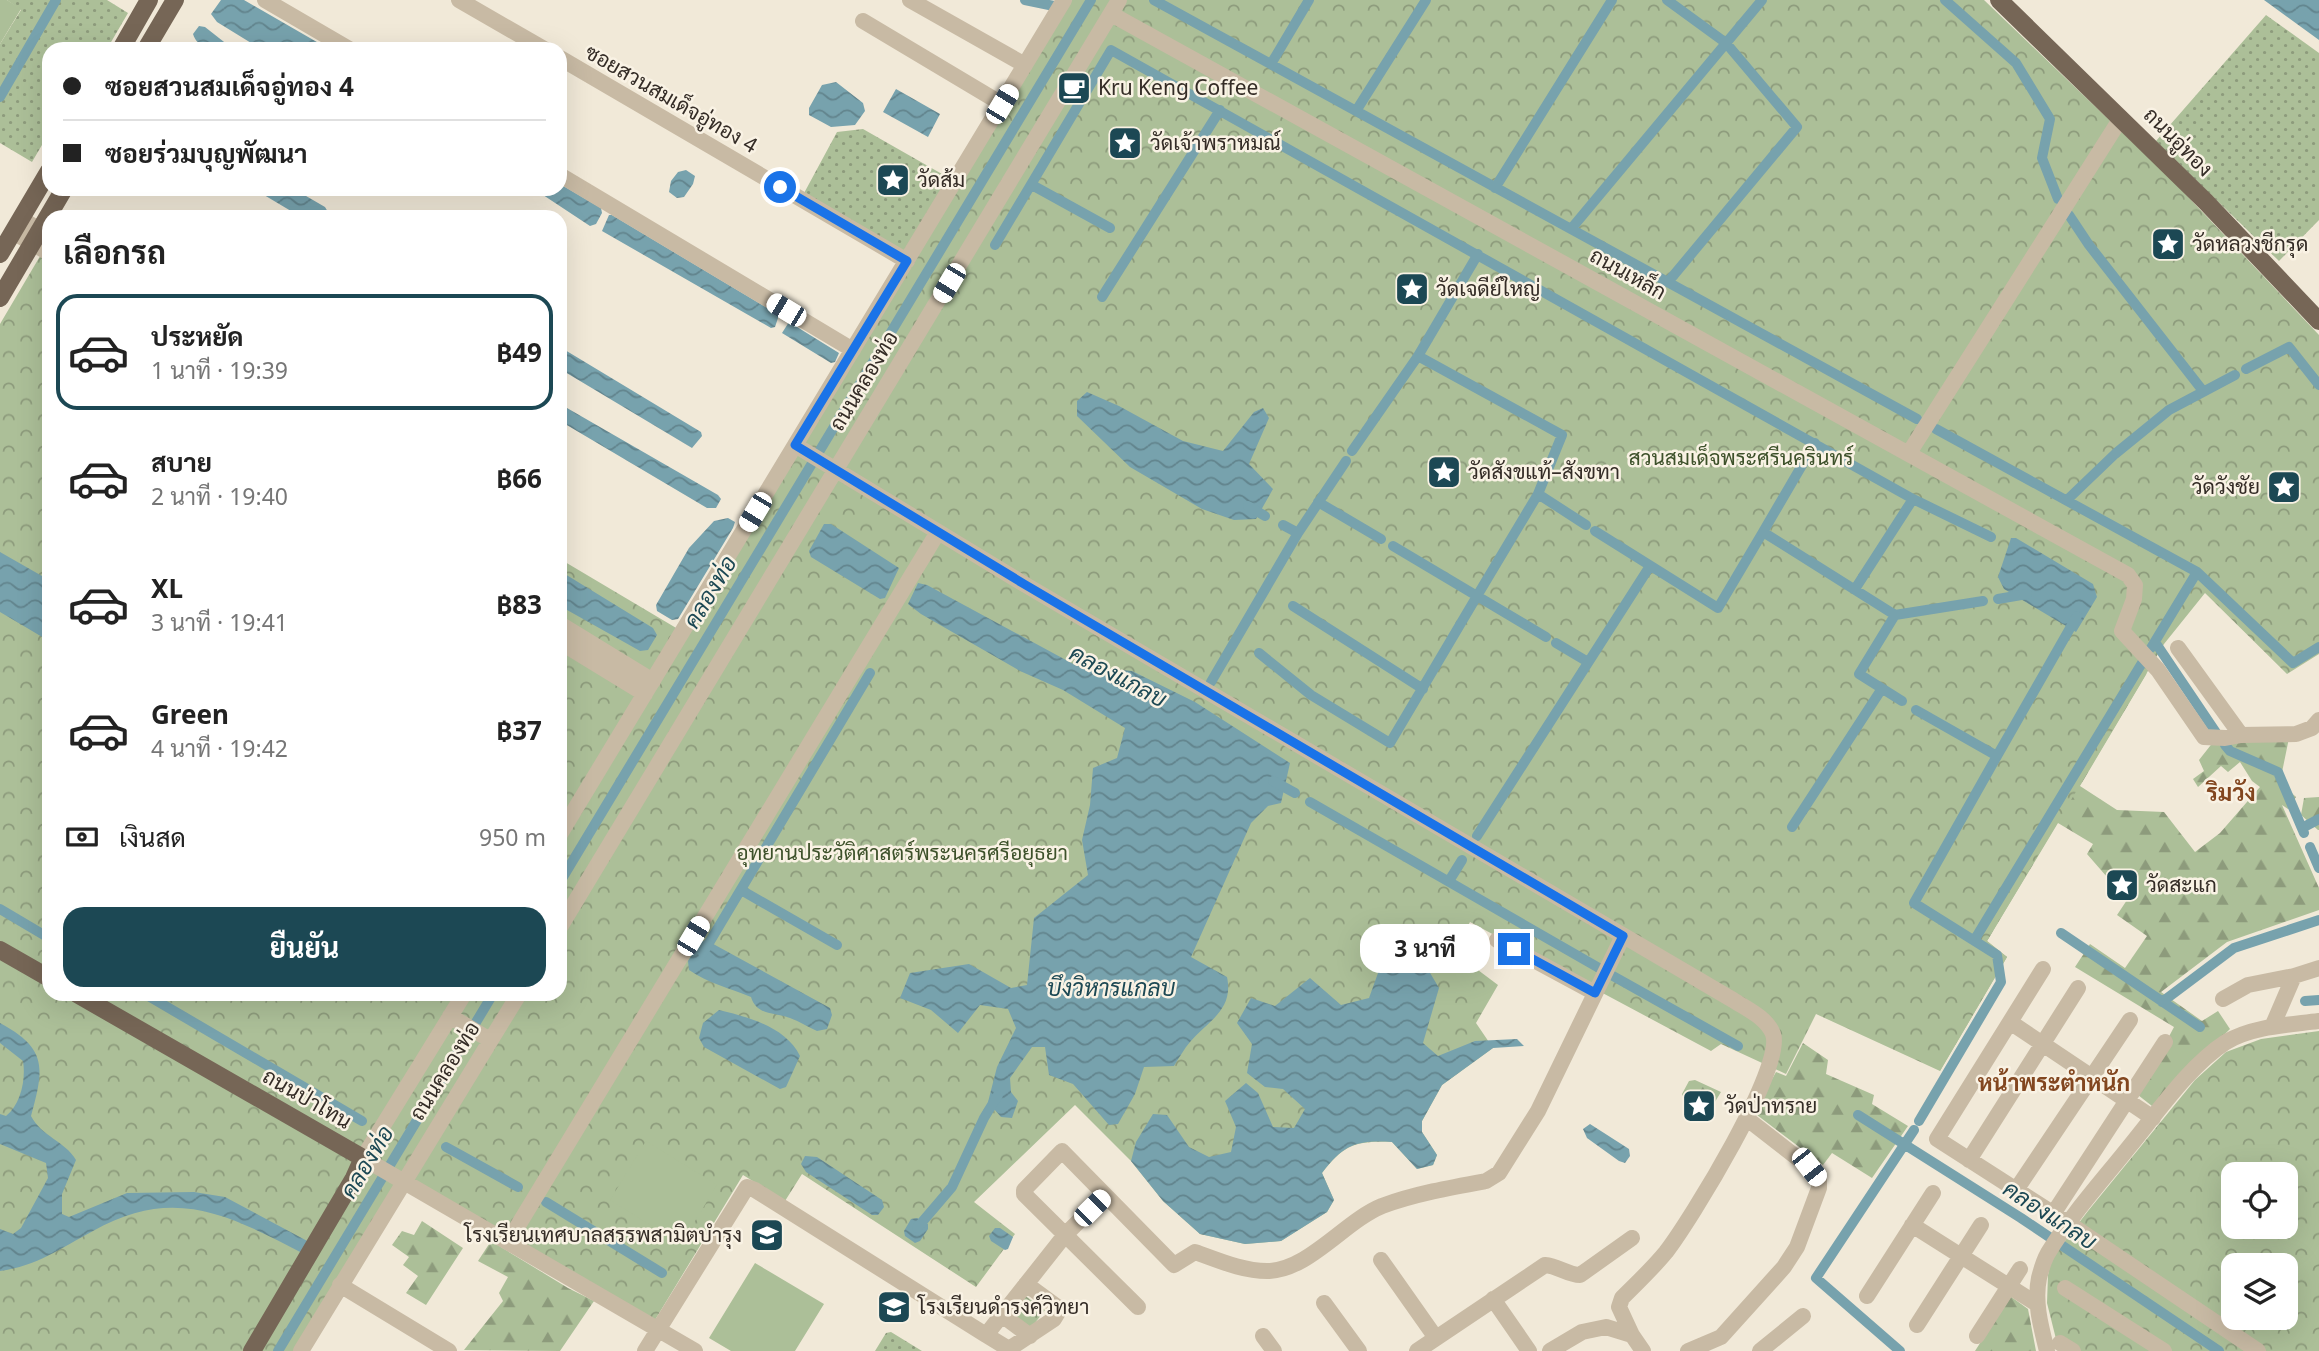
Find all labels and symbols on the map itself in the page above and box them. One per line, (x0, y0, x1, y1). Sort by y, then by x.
street label: ซอยสวนสมเด็จอู่ทอง 4 (579, 37, 763, 161)
cafe icon: Kru Keng Coffee (1055, 69, 1093, 107)
place label: Kru Keng Coffee (1098, 73, 1258, 101)
car (983, 81, 1022, 127)
street label: ถนนอู่ทอง (2137, 101, 2219, 183)
place icon: วัดเจ้าพราหมณ์ (1106, 124, 1144, 162)
place label: วัดเจ้าพราหมณ์ (1150, 128, 1281, 156)
place icon: วัดส้ม (874, 161, 912, 199)
place label: วัดส้ม (917, 165, 965, 193)
route start (764, 171, 796, 203)
place icon: วัดหลวงชีกรุด (2149, 225, 2187, 263)
place label: วัดหลวงชีกรุด (2192, 229, 2308, 258)
street label: ถนนเหล็ก (1585, 241, 1672, 306)
car (930, 260, 969, 306)
place icon: วัดเจดีย์ใหญ่ (1393, 270, 1431, 308)
place label: วัดเจดีย์ใหญ่ (1436, 274, 1541, 302)
car (763, 290, 810, 330)
street label: ถนนคลองท่อ (822, 325, 904, 436)
park label: สวนสมเด็จพระศรีนครินทร์ (1629, 443, 1853, 471)
place icon: วัดสังขแท้–สังขทา (1425, 453, 1463, 491)
place label: วัดสังขแท้–สังขทา (1468, 457, 1620, 485)
place icon: วัดวังชัย (2265, 468, 2303, 506)
place label: วัดวังชัย (2192, 472, 2260, 500)
car (736, 489, 775, 535)
water label: คลองท่อ (675, 549, 743, 634)
water label: คลองแกลบ (1064, 636, 1173, 714)
district label: ริมวัง (2205, 776, 2256, 808)
park label: อุทยานประวัติศาสตร์พระนครศรีอยุธยา (736, 838, 1068, 867)
place icon: วัดสะแก (2103, 866, 2141, 904)
place label: วัดสะแก (2146, 870, 2217, 898)
car (674, 913, 713, 959)
callout: 3 นาที (1360, 925, 1490, 974)
route end (1498, 933, 1530, 965)
water label: บึงวิหารแกลบ (1047, 971, 1176, 1003)
street label: ถนนคลองท่อ (403, 1016, 486, 1125)
street label: ถนนป่าโทน (258, 1062, 357, 1135)
district label: หน้าพระตำหนัก (1978, 1066, 2130, 1098)
place icon: วัดป่าทราย (1680, 1087, 1718, 1125)
place label: วัดป่าทราย (1724, 1091, 1817, 1119)
water label: คลองท่อ (332, 1119, 400, 1204)
car (1788, 1144, 1831, 1190)
water label: คลองแกลบ (1997, 1172, 2104, 1257)
car (1070, 1186, 1115, 1230)
school or university icon: โรงเรียนเทศบาลสรรพสามิตบำรุง (748, 1216, 786, 1254)
place label: โรงเรียนเทศบาลสรรพสามิตบำรุง (463, 1220, 742, 1249)
school or university icon: โรงเรียนดำรงค์วิทยา (875, 1288, 913, 1326)
place label: โรงเรียนดำรงค์วิทยา (917, 1292, 1089, 1320)

